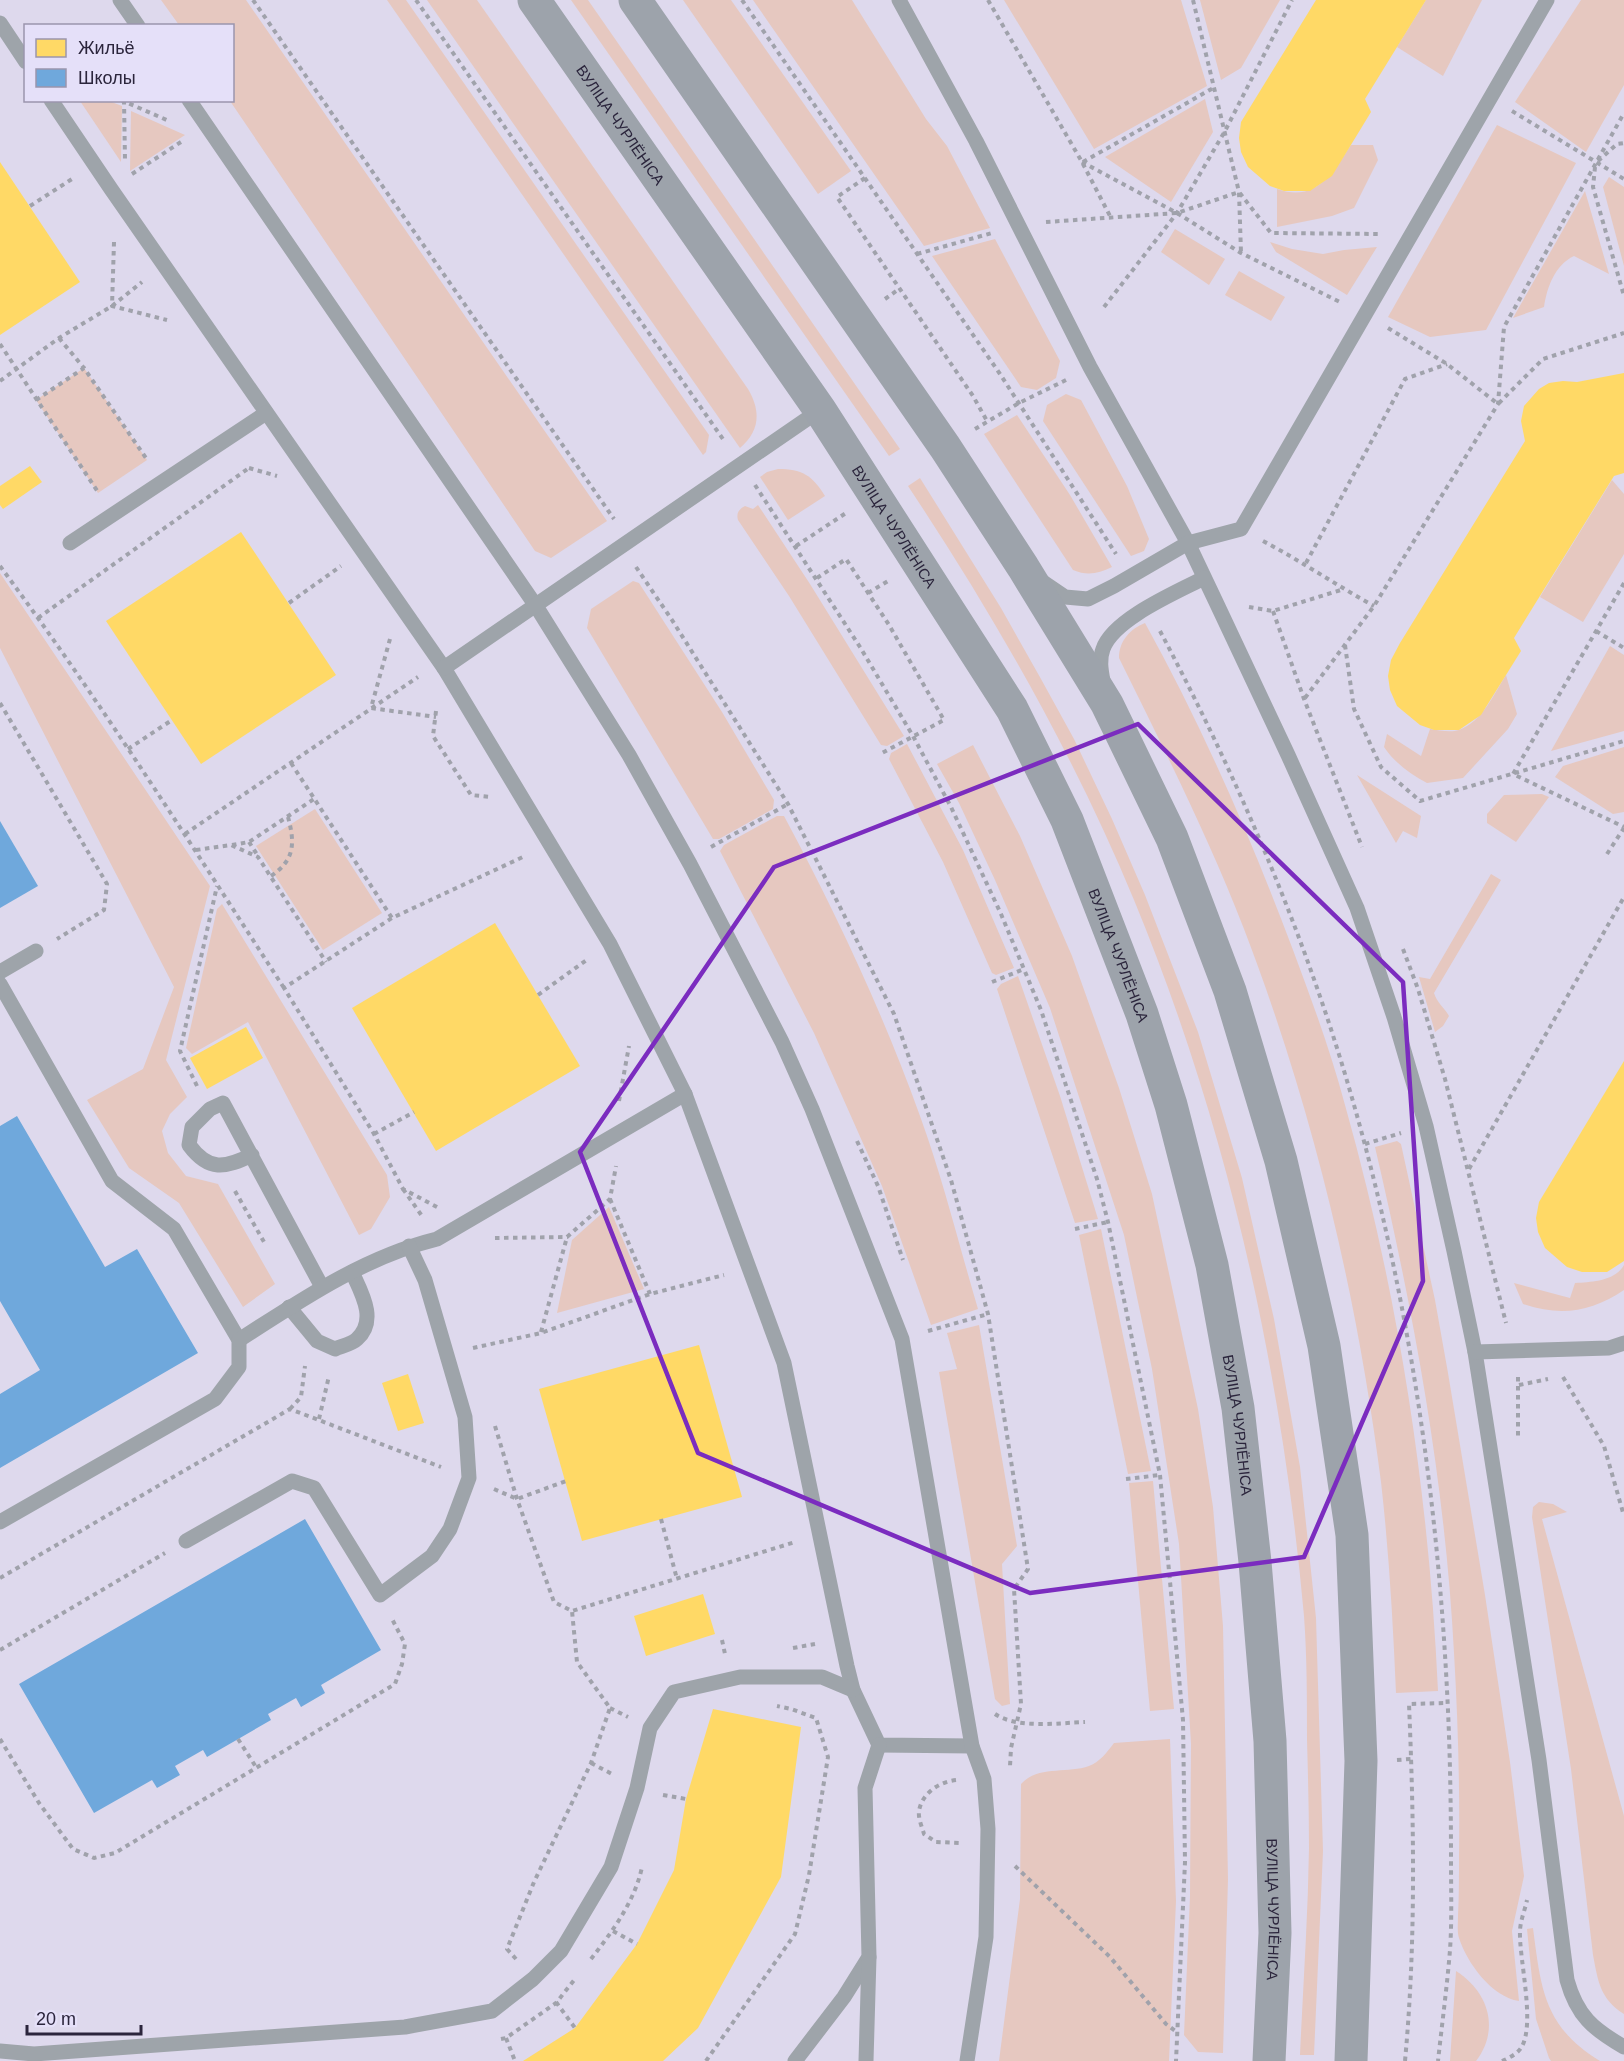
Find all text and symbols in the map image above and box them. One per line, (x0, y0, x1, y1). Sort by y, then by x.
legend (24, 24, 234, 102)
text: Жильё (78, 38, 135, 58)
street label: ВУЛІЦА ЧУРЛЁНІСА (573, 62, 669, 188)
text: Школы (78, 68, 136, 88)
street label: ВУЛІЦА ЧУРЛЁНІСА (849, 462, 940, 591)
street label: ВУЛІЦА ЧУРЛЁНІСА (1086, 886, 1152, 1024)
street label: ВУЛІЦА ЧУРЛЁНІСА (1220, 1353, 1256, 1496)
street label: ВУЛІЦА ЧУРЛЁНІСА (1264, 1838, 1284, 1981)
scale bar (27, 1998, 141, 2036)
text: 20 m (36, 2009, 76, 2029)

